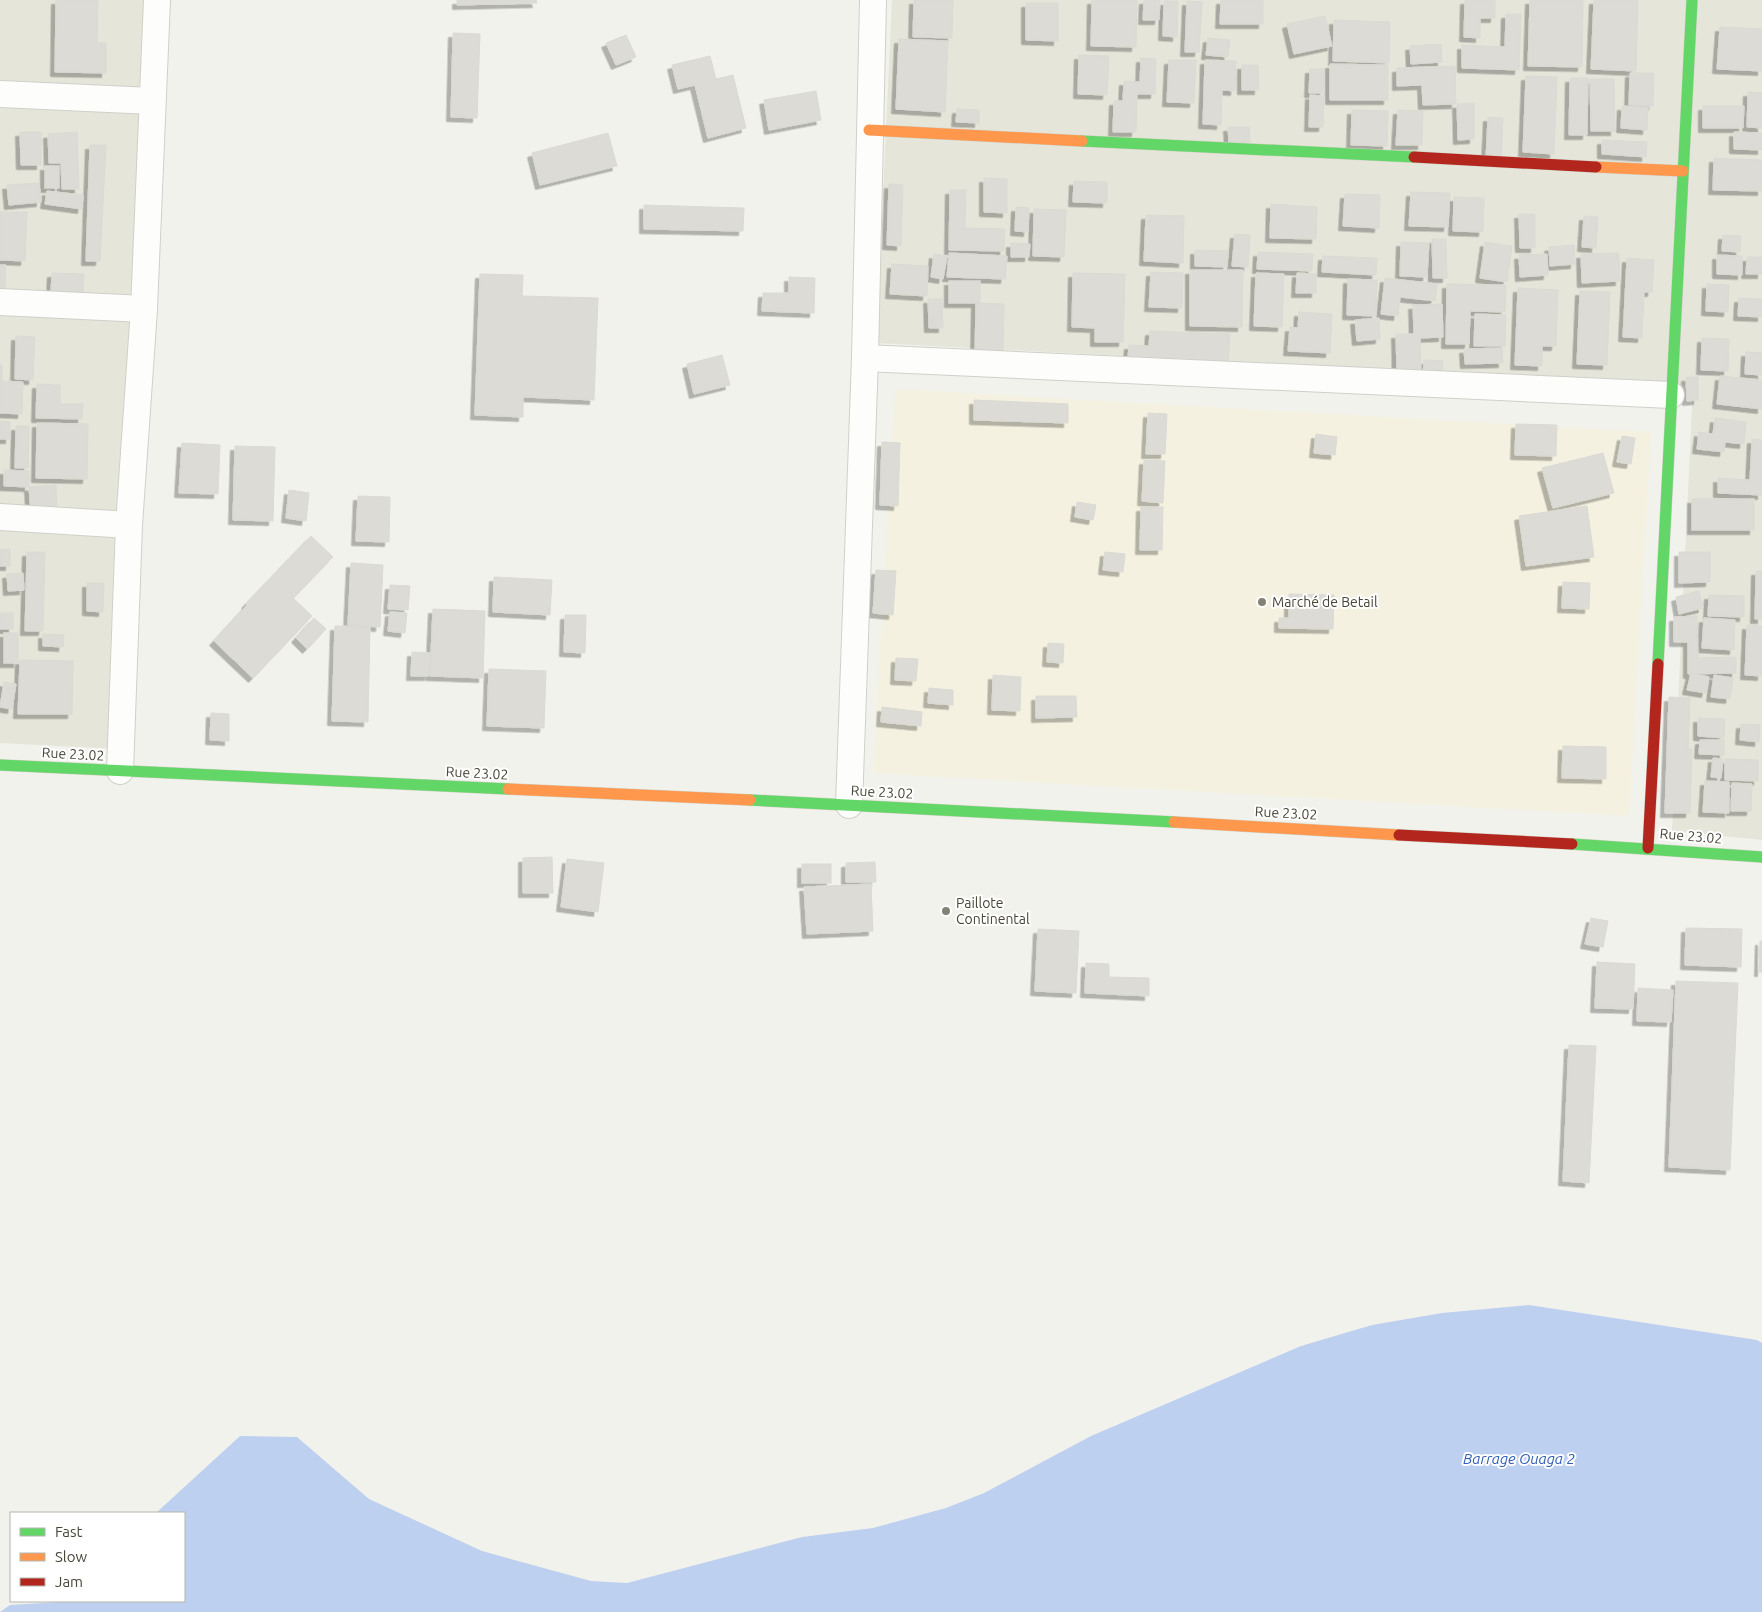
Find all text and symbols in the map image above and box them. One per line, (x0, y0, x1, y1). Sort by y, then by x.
place label: Marché de Betail (1272, 594, 1378, 610)
marker: Marché de Betail (1256, 596, 1268, 608)
street label: Rue 23.02 (41, 744, 105, 764)
street label: Rue 23.02 (445, 763, 509, 783)
street label: Rue 23.02 (850, 782, 914, 802)
street label: Rue 23.02 (1254, 803, 1318, 823)
street label: Rue 23.02 (1659, 825, 1723, 847)
place label: Paillote Continental (956, 895, 1030, 927)
marker: Paillote Continental (940, 905, 952, 917)
water label: Barrage Ouaga 2 (1463, 1450, 1575, 1467)
legend (10, 1512, 185, 1602)
text: Fast (55, 1523, 83, 1540)
text: Slow (55, 1548, 88, 1565)
text: Jam (55, 1573, 83, 1590)

